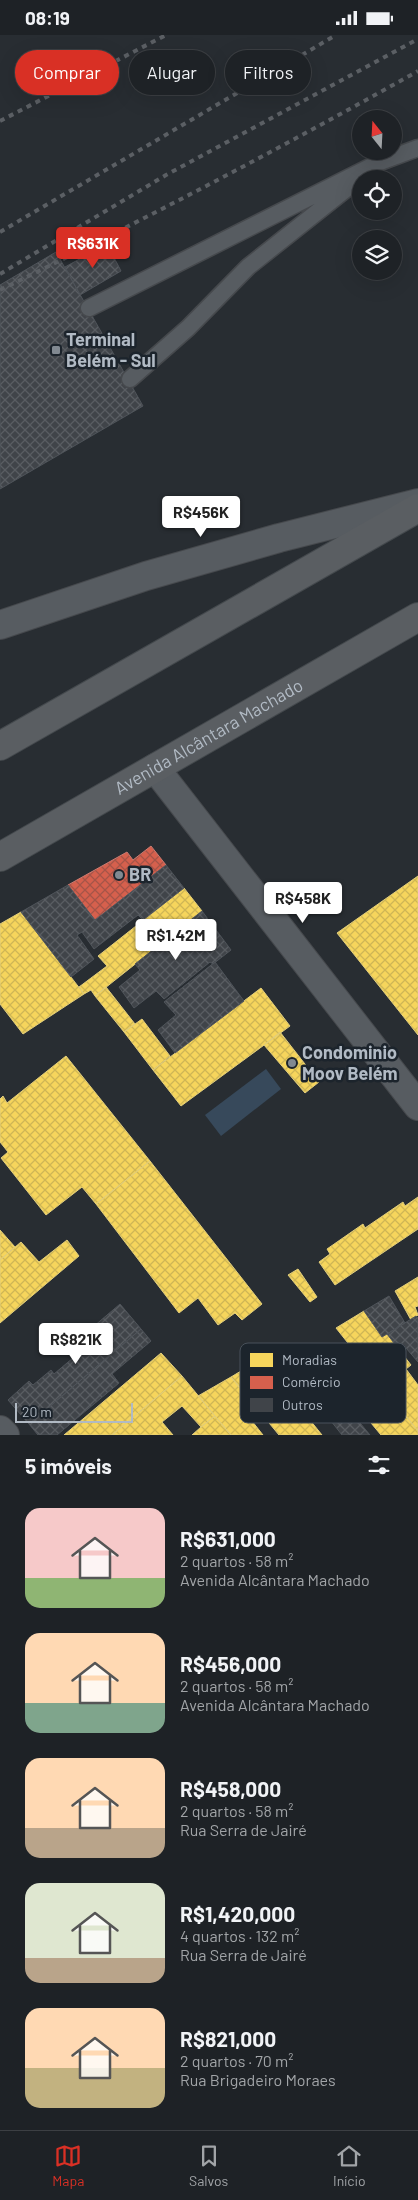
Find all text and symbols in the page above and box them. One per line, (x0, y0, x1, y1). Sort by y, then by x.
text: 08:19 (25, 6, 70, 29)
chip: Comprar (15, 50, 119, 95)
chip: Alugar (129, 50, 215, 95)
chip: Filtros (225, 50, 311, 95)
north arrow (352, 110, 402, 160)
map controls (352, 110, 402, 280)
button: locate (352, 170, 402, 220)
pin: R$631K (52, 227, 134, 269)
button: layers (352, 230, 402, 280)
text: R$631K (67, 233, 119, 252)
place label: Terminal Belém - Sul (66, 328, 156, 371)
marker: Terminal Belém - Sul (50, 344, 62, 356)
pin: R$456K (160, 495, 242, 538)
text: R$456K (173, 502, 229, 521)
street label: Avenida Alcântara Machado (110, 673, 307, 799)
place label: BR (129, 863, 151, 885)
marker: BR (113, 869, 125, 881)
pin: R$458K (262, 881, 344, 924)
text: R$458K (275, 888, 331, 907)
pin: R$1.42M (130, 919, 222, 961)
text: R$1.42M (146, 925, 206, 944)
place label: Condominio Moov Belém (302, 1041, 398, 1084)
marker: Condominio Moov Belém (286, 1057, 298, 1069)
pin: R$821K (35, 1323, 117, 1365)
text: R$821K (50, 1329, 102, 1348)
legend (240, 1343, 406, 1423)
text: Moradias (282, 1351, 337, 1368)
text: Comércio (282, 1373, 341, 1390)
text: Outros (282, 1396, 323, 1413)
scale bar (15, 1400, 132, 1423)
text: 20 m (22, 1403, 52, 1420)
icon: filters (365, 1451, 393, 1479)
text: 5 imóveis (25, 1453, 112, 1478)
text: R$631,000 (180, 1526, 276, 1551)
icon: home (65, 1528, 125, 1588)
text: 2 quartos · 58 m² (180, 1551, 293, 1570)
text: Avenida Alcântara Machado (180, 1570, 370, 1589)
text: R$456,000 (180, 1651, 281, 1676)
icon: home (65, 1653, 125, 1713)
text: 2 quartos · 58 m² (180, 1676, 293, 1695)
text: Avenida Alcântara Machado (180, 1695, 370, 1714)
text: R$458,000 (180, 1776, 281, 1801)
icon: home (65, 1778, 125, 1838)
text: 2 quartos · 58 m² (180, 1801, 293, 1820)
text: Rua Serra de Jairé (180, 1820, 307, 1839)
text: R$1,420,000 (180, 1901, 295, 1926)
icon: home (65, 1903, 125, 1963)
text: 4 quartos · 132 m² (180, 1926, 299, 1945)
text: Rua Serra de Jairé (180, 1945, 307, 1964)
text: R$821,000 (180, 2026, 276, 2051)
icon: home (65, 2028, 125, 2088)
text: 2 quartos · 70 m² (180, 2051, 293, 2070)
text: Rua Brigadeiro Moraes (180, 2070, 336, 2089)
tab: Mapa (52, 2142, 84, 2189)
tab: Salvos (189, 2142, 228, 2189)
tab: Início (333, 2142, 366, 2189)

